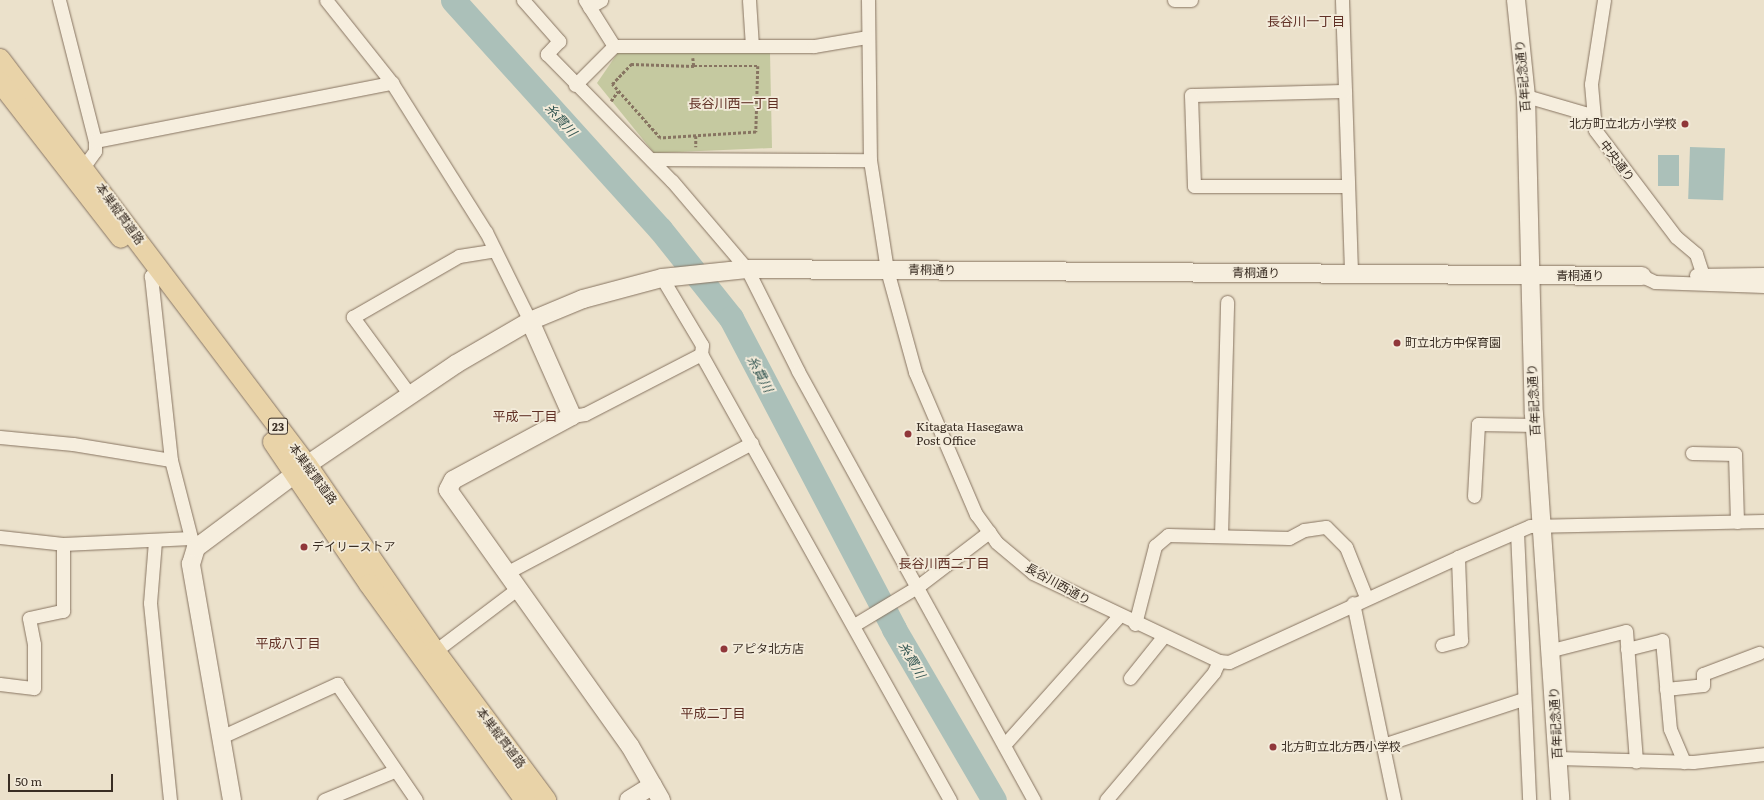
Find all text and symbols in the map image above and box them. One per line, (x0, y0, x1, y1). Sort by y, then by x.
district label: 長谷川一丁目 (1267, 13, 1345, 29)
street label: 百年記念通り (1513, 40, 1533, 112)
district label: 長谷川西一丁目 (689, 95, 779, 111)
water label: 糸貫川 (542, 100, 580, 140)
place label: 北方町立北方小学校 (1569, 117, 1677, 131)
marker: 北方町立北方小学校 (1680, 119, 1690, 129)
street label: 中央通り (1597, 137, 1637, 185)
street label: 本巣縦貫道路 (93, 181, 147, 247)
street label: 青桐通り (908, 262, 956, 278)
street label: 青桐通り (1232, 265, 1280, 281)
street label: 青桐通り (1556, 269, 1604, 283)
place label: 町立北方中保育園 (1405, 336, 1501, 350)
marker: 町立北方中保育園 (1392, 338, 1402, 348)
water label: 糸貫川 (744, 353, 776, 395)
street label: 百年記念通り (1525, 364, 1543, 436)
district label: 平成一丁目 (493, 408, 557, 424)
road number: 23 (267, 417, 289, 435)
place label: Kitagata Hasegawa Post Office (916, 420, 1024, 448)
marker: Kitagata Hasegawa Post Office (903, 429, 913, 439)
street label: 本巣縦貫道路 (286, 441, 340, 507)
place label: デイリーストア (312, 540, 396, 554)
marker: デイリーストア (299, 542, 309, 552)
district label: 長谷川西二丁目 (899, 555, 989, 571)
street label: 長谷川西通り (1023, 560, 1093, 608)
district label: 平成八丁目 (256, 635, 320, 651)
water label: 糸貫川 (895, 639, 929, 681)
place label: アピタ北方店 (732, 642, 804, 656)
marker: アピタ北方店 (719, 644, 729, 654)
street label: 百年記念通り (1547, 687, 1565, 759)
street label: 本巣縦貫道路 (474, 705, 528, 771)
district label: 平成二丁目 (681, 705, 745, 721)
place label: 北方町立北方西小学校 (1281, 740, 1401, 754)
marker: 北方町立北方西小学校 (1268, 742, 1278, 752)
scale bar (10, 766, 115, 792)
text: 50 m (15, 772, 42, 790)

